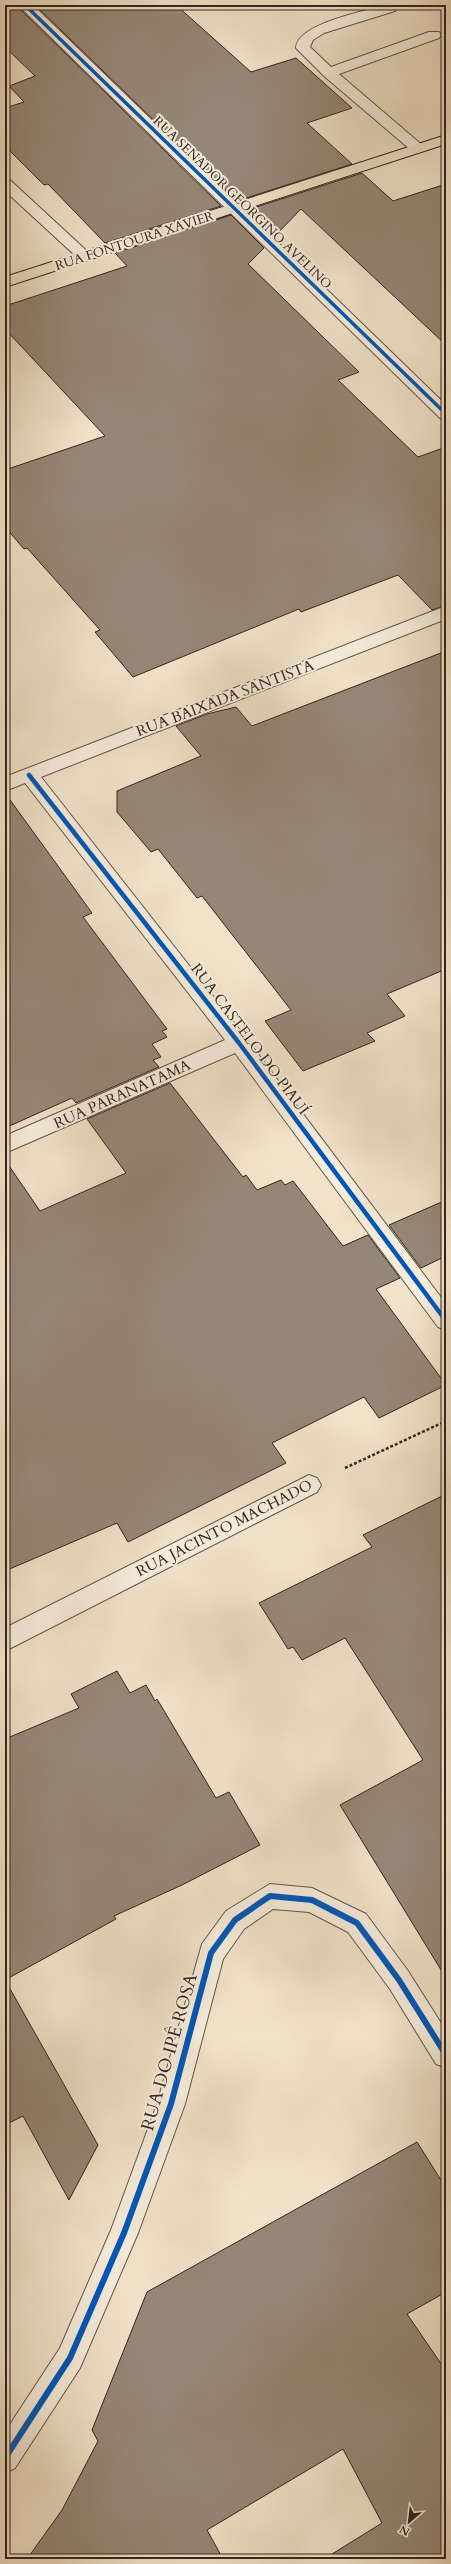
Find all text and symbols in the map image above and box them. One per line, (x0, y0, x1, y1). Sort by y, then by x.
street label: RUA SENADOR GEORGINO AVELINO (149, 112, 336, 293)
street label: RUA FONTOURA XAVIER (53, 207, 216, 275)
street label: RUA BAIXADA SANTISTA (133, 655, 317, 741)
street label: RUA CASTELO DO PIAUÍ (186, 959, 314, 1119)
street label: RUA PARANATAMA (50, 1055, 194, 1133)
street label: RUA JACINTO MACHADO (133, 1475, 315, 1581)
street label: RUA DO IPÊ ROSA (135, 1970, 204, 2134)
north arrow (389, 2502, 429, 2542)
text: N (396, 2521, 412, 2539)

